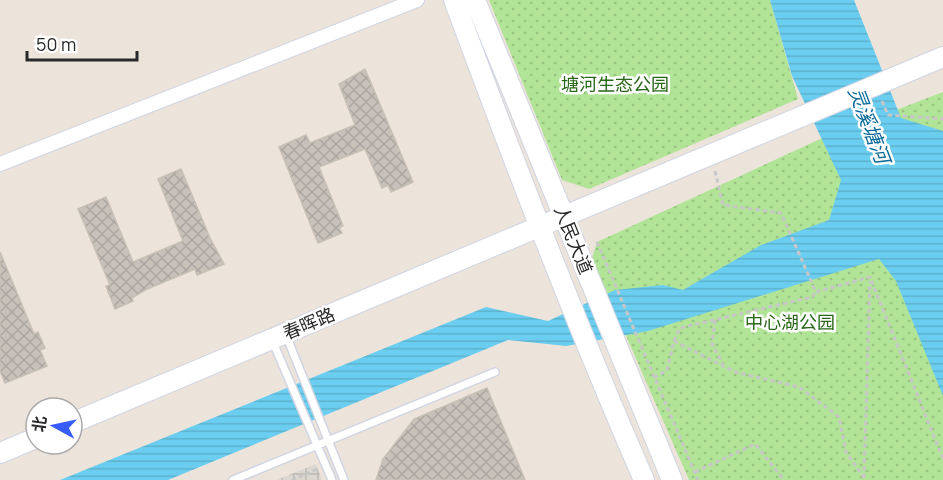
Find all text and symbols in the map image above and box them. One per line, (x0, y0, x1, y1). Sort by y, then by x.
scale bar (27, 24, 136, 62)
text: 50 m (36, 32, 76, 56)
park label: 塘河生态公园 (561, 72, 669, 96)
water label: 灵溪塘河 (843, 83, 898, 171)
street label: 人民大道 (549, 202, 599, 277)
street label: 春晖路 (279, 301, 338, 345)
park label: 中心湖公园 (745, 310, 835, 334)
north arrow (24, 396, 84, 456)
text: 北 (27, 414, 51, 433)

